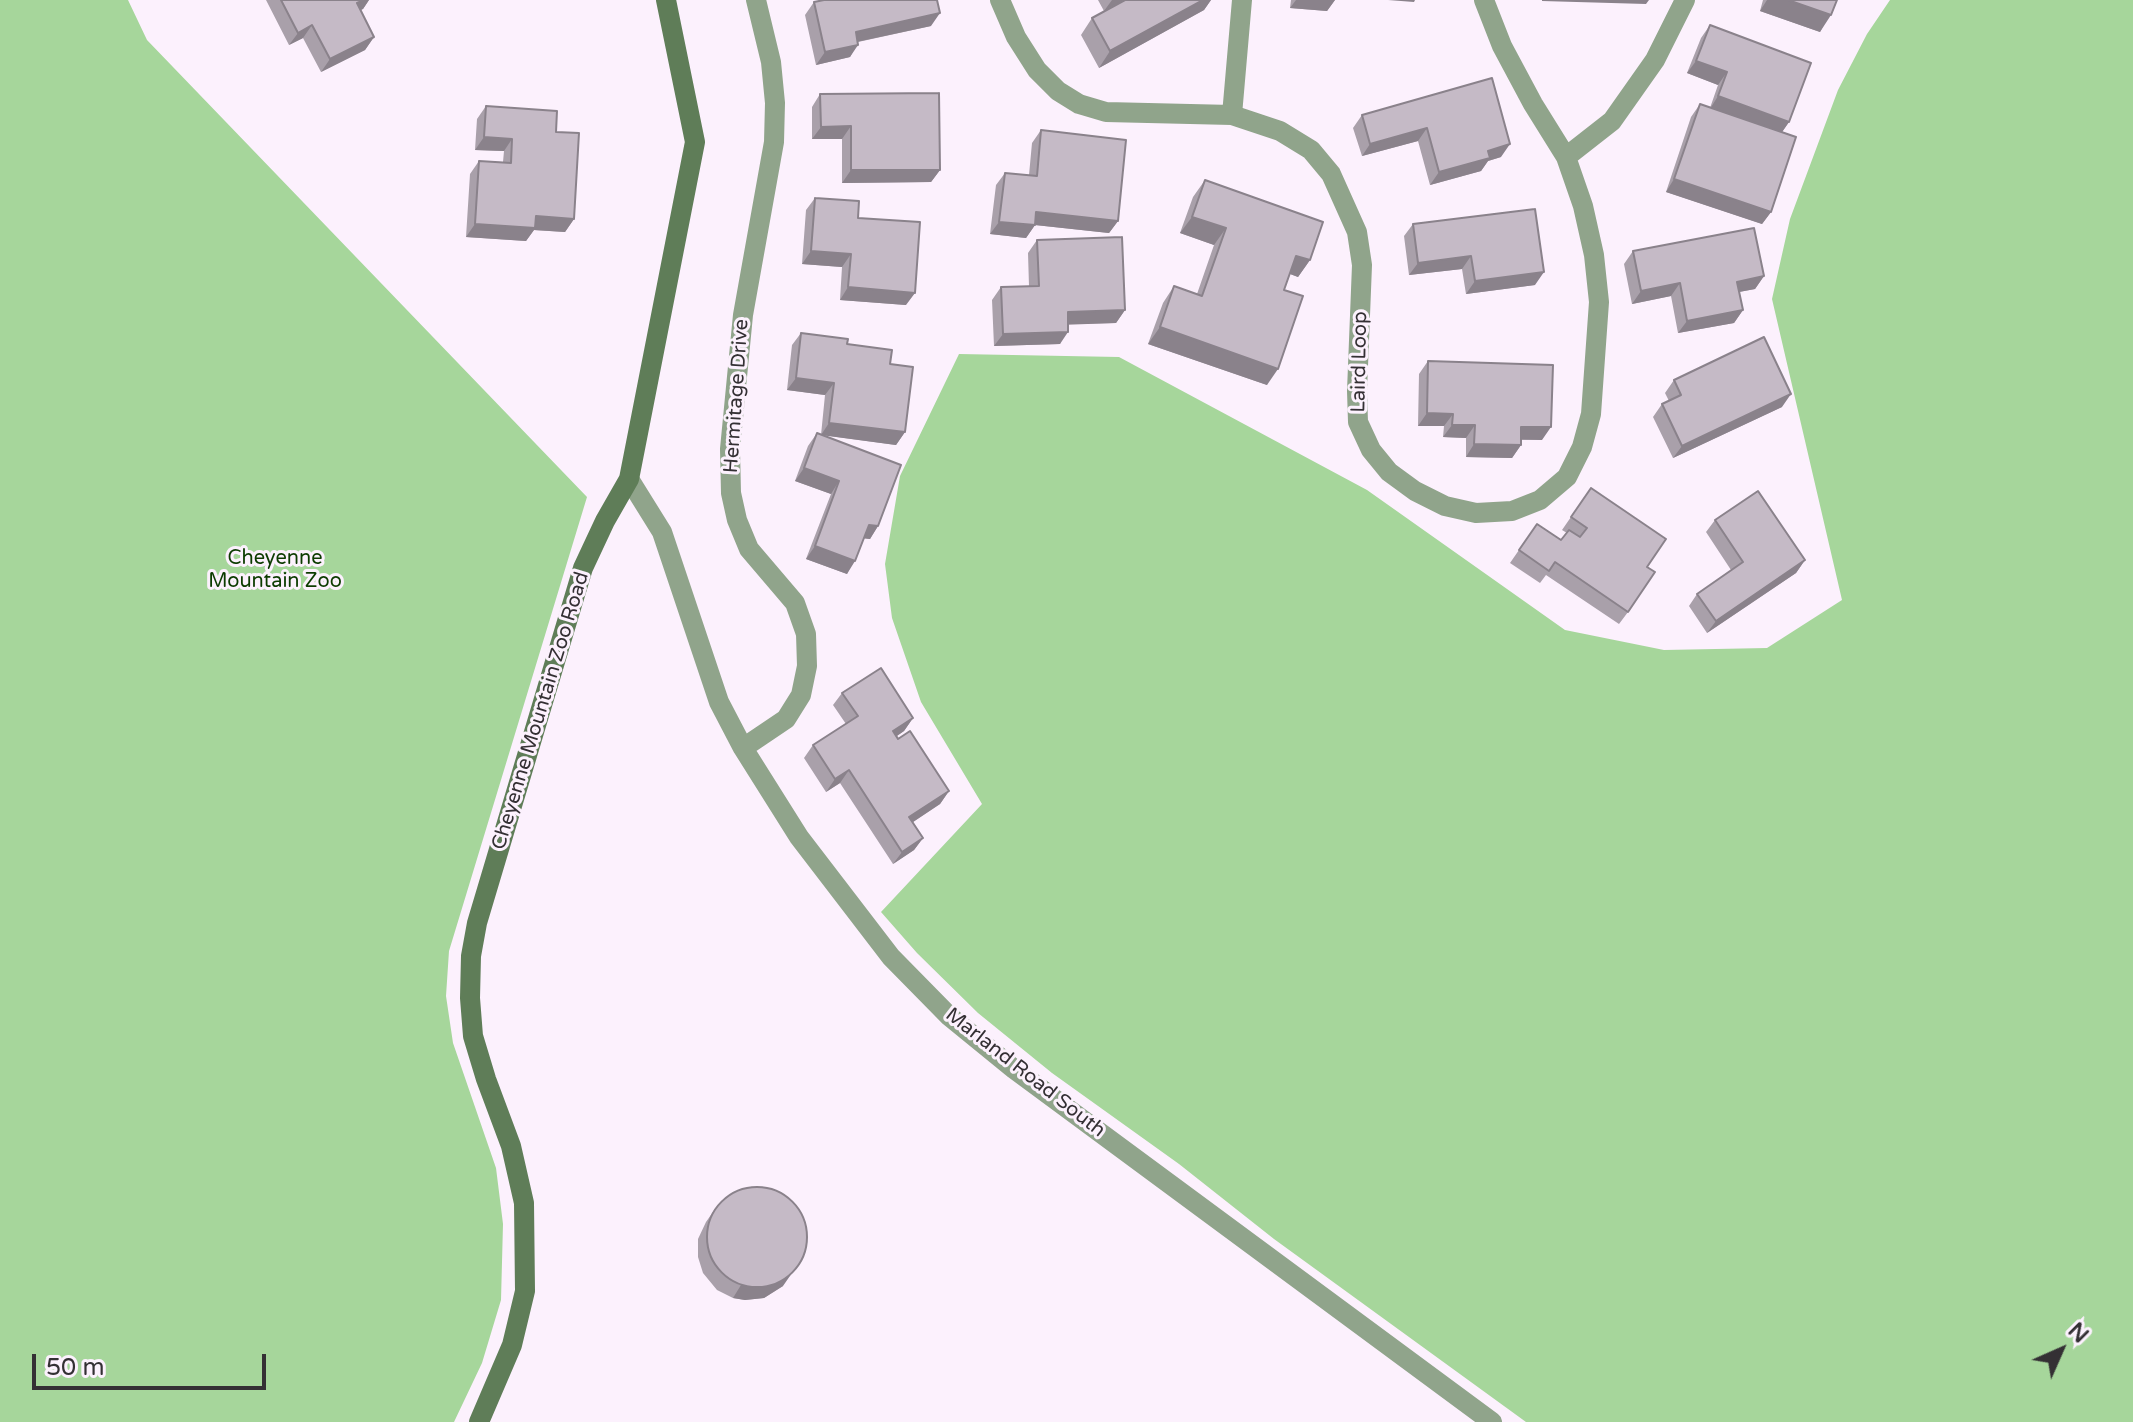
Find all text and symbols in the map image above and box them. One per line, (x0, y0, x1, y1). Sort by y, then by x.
street label: Laird Loop (1347, 311, 1373, 413)
street label: Hermitage Drive (720, 318, 754, 474)
park label: Cheyenne Mountain Zoo (208, 547, 342, 594)
street label: Cheyenne Mountain Zoo Road (487, 569, 595, 853)
street label: Marland Road South (940, 1003, 1110, 1143)
north arrow (2021, 1310, 2101, 1390)
text: N (2063, 1318, 2093, 1348)
scale bar (36, 1338, 270, 1388)
text: 50 m (46, 1353, 104, 1382)

